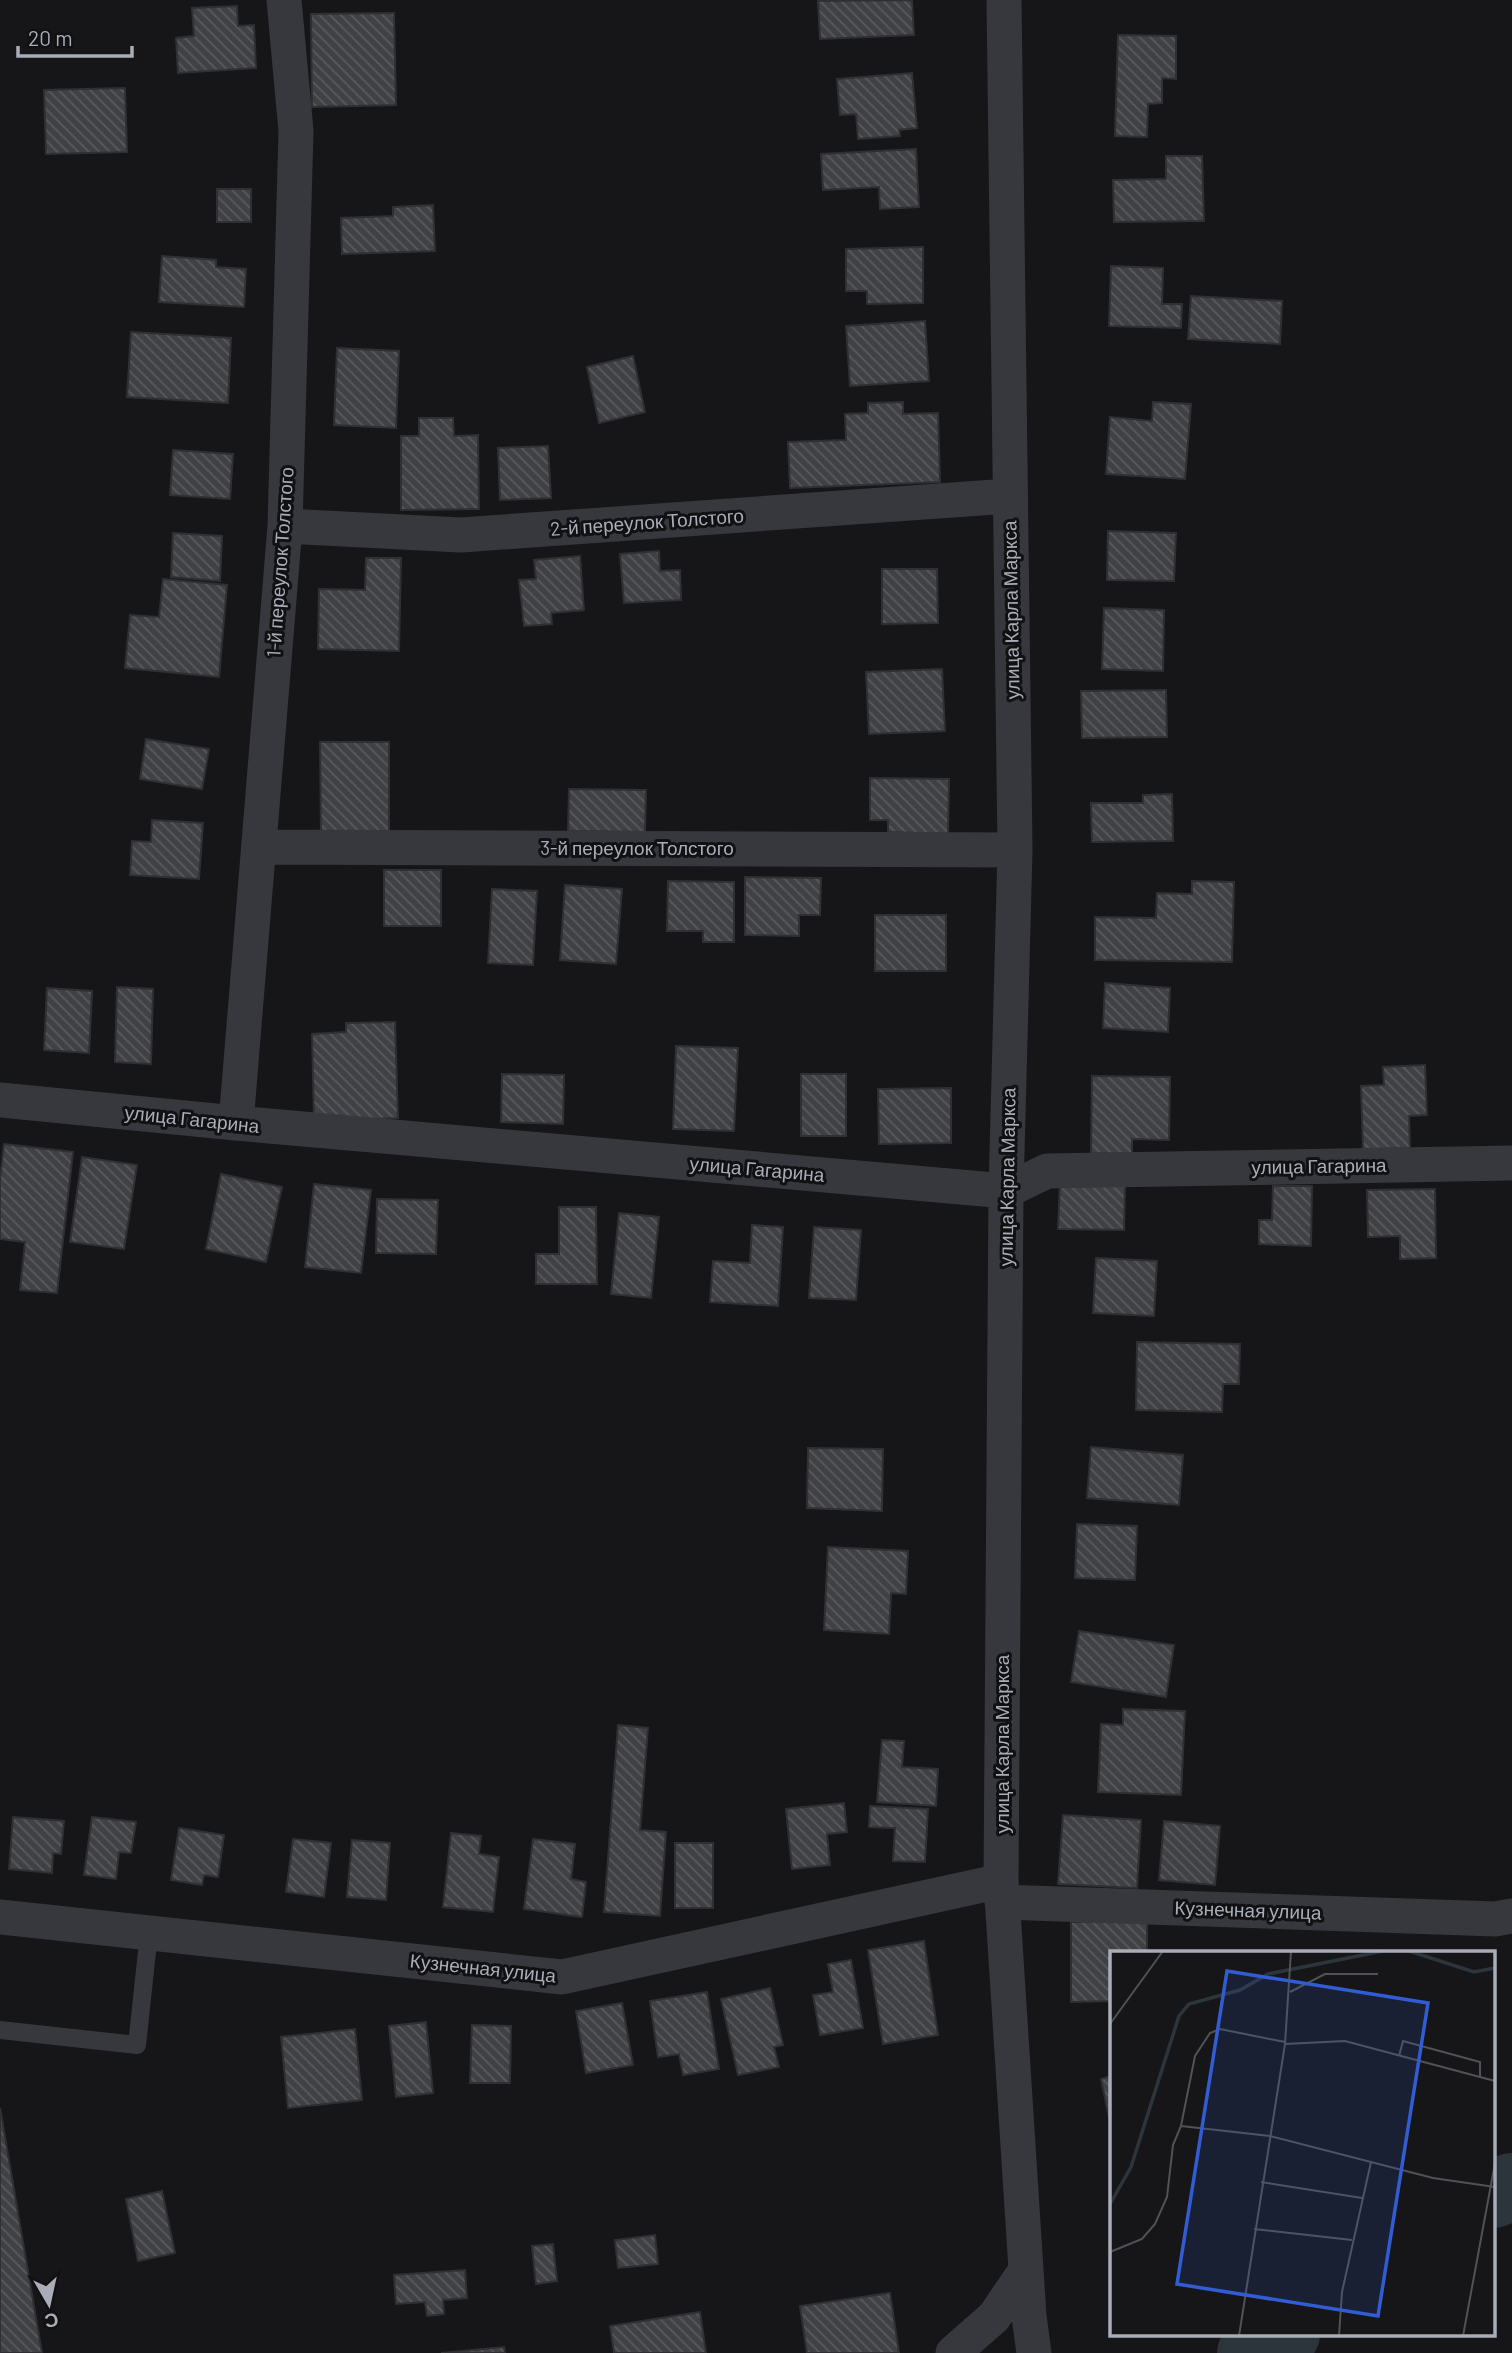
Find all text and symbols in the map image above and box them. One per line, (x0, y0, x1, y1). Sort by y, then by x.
scale bar (18, 14, 131, 58)
text: 20 m (28, 25, 73, 50)
street label: 1-й переулок Толстого (261, 466, 298, 658)
street label: 2-й переулок Толстого (549, 503, 744, 540)
street label: улица Карла Маркса (997, 520, 1024, 700)
street label: 3-й переулок Толстого (540, 836, 734, 859)
street label: улица Карла Маркса (993, 1087, 1020, 1267)
street label: улица Гагарина (124, 1100, 261, 1137)
street label: улица Гагарина (689, 1151, 826, 1186)
street label: улица Гагарина (1251, 1153, 1387, 1178)
street label: улица Карла Маркса (990, 1654, 1013, 1833)
street label: Кузнечная улица (1174, 1895, 1322, 1924)
street label: Кузнечная улица (409, 1948, 558, 1987)
inset map (1110, 1951, 1494, 2336)
north arrow (14, 2269, 84, 2339)
text: С (43, 2309, 60, 2334)

